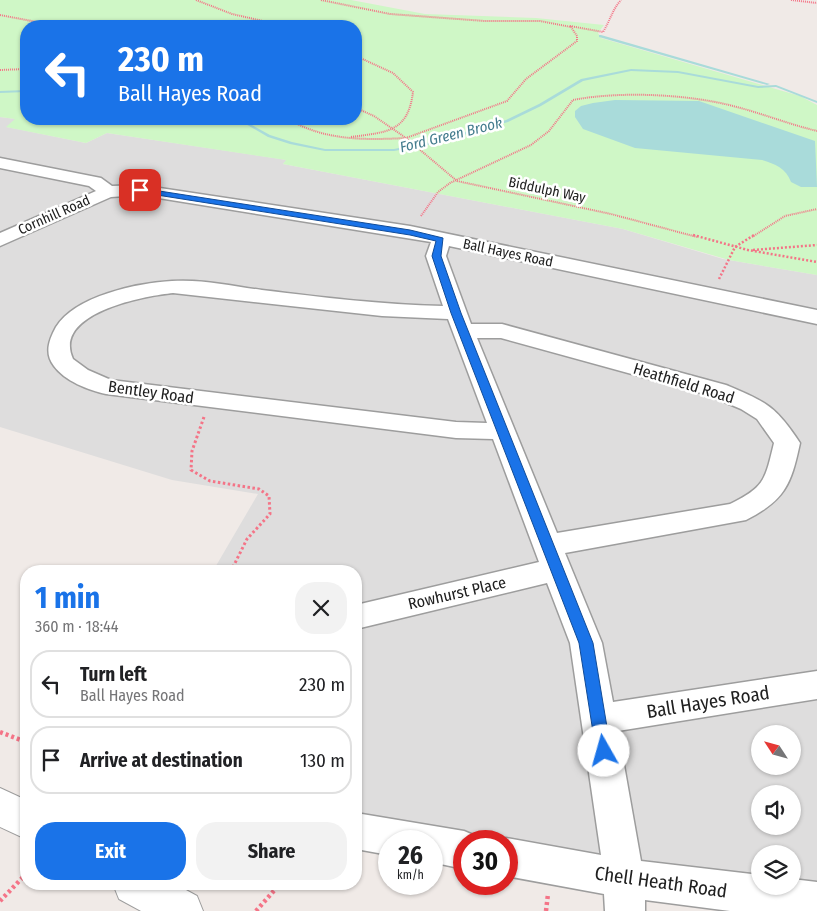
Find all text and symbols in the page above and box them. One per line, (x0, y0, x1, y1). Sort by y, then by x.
text: 230 m (118, 38, 204, 80)
icon: left (35, 40, 100, 105)
text: Ball Hayes Road (118, 80, 262, 107)
water label: Ford Green Brook (398, 113, 505, 156)
pin (119, 169, 161, 211)
street label: Biddulph Way (507, 174, 588, 207)
icon: arrive (126, 176, 154, 204)
street label: Cornhill Road (15, 192, 93, 238)
street label: Ball Hayes Road (461, 235, 555, 271)
street label: Heathfield Road (631, 359, 737, 407)
street label: Bentley Road (107, 377, 195, 407)
street label: Rowhurst Place (406, 572, 508, 614)
text: 1 min (35, 580, 100, 616)
button: close (295, 582, 347, 634)
text: 360 m · 18:44 (35, 617, 119, 636)
text: Turn left (80, 663, 147, 686)
icon: left (37, 670, 65, 698)
text: 230 m (299, 673, 345, 696)
street label: Ball Hayes Road (645, 681, 771, 723)
text: Ball Hayes Road (80, 686, 185, 705)
position arrow (577, 724, 629, 776)
north arrow (751, 725, 801, 775)
map controls (751, 725, 801, 895)
icon: arrive (37, 746, 65, 774)
text: Arrive at destination (80, 749, 243, 772)
text: 130 m (300, 749, 345, 772)
button: sound (751, 785, 801, 835)
button: Exit (35, 822, 186, 880)
button: Share (196, 822, 347, 880)
speed limit sign: 30 (453, 830, 518, 895)
text: 26 (398, 841, 423, 871)
button: layers (751, 845, 801, 895)
street label: Chell Heath Road (593, 861, 729, 903)
text: km/h (397, 868, 424, 882)

